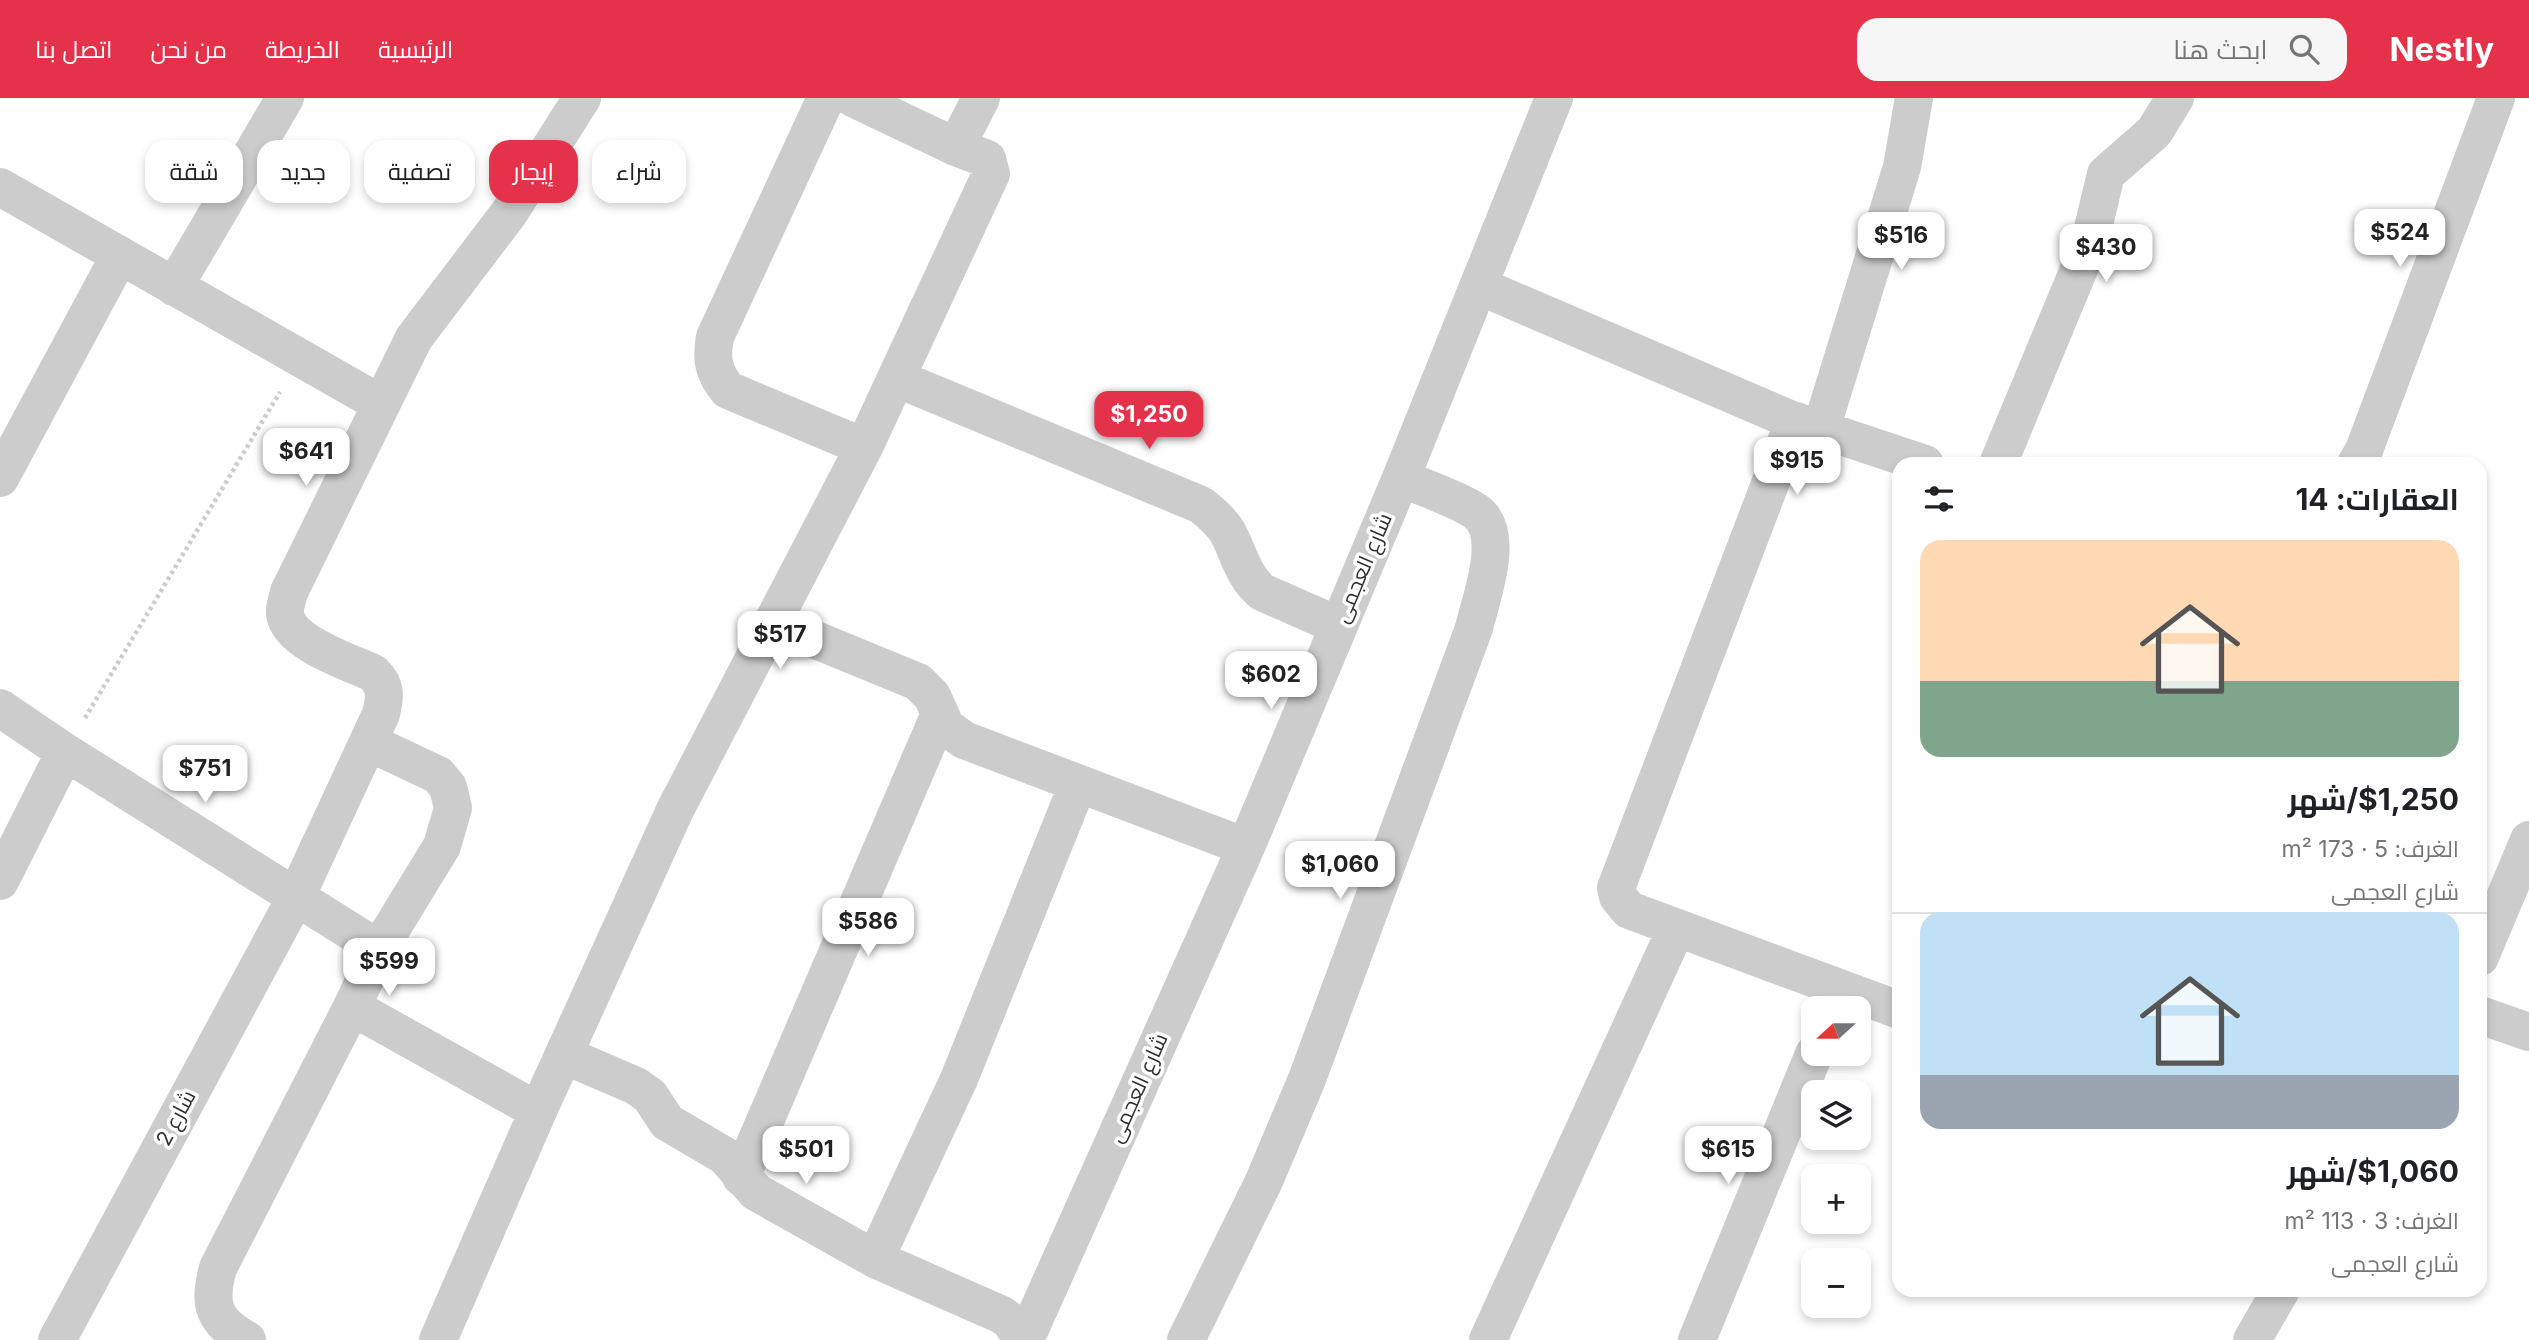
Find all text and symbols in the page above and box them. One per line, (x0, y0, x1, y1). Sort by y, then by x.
search box (1857, 18, 2347, 81)
text: Nestly (2389, 29, 2494, 69)
icon: search (2285, 30, 2323, 68)
text: ابحث هنا (2173, 34, 2267, 65)
text: اتصل بنا (35, 35, 112, 64)
text: من نحن (150, 35, 227, 64)
text: الخريطة (265, 35, 340, 64)
text: الرئيسية (378, 35, 453, 64)
chip: شقة (145, 140, 243, 203)
chip: جديد (257, 140, 350, 203)
chip: تصفية (364, 140, 475, 203)
chip: إيجار (489, 140, 578, 203)
chip: شراء (592, 140, 686, 203)
pin: $524 (2359, 209, 2441, 269)
pin: $516 (1860, 212, 1942, 272)
text: $524 (2370, 218, 2430, 246)
text: $516 (1874, 221, 1928, 249)
pin: $430 (2065, 225, 2147, 284)
text: $430 (2076, 233, 2136, 261)
pin: $1,250 (1092, 392, 1206, 451)
text: $1,250 (1110, 400, 1188, 428)
pin: $641 (265, 428, 347, 488)
text: $641 (279, 437, 333, 465)
pin: $915 (1756, 438, 1838, 497)
text: $915 (1770, 446, 1824, 474)
icon: filters (1920, 480, 1958, 518)
text: العقارات: 14 (2295, 481, 2459, 517)
street label: شارع العجمى (1328, 509, 1399, 627)
icon: home (2127, 586, 2253, 712)
pin: $517 (739, 612, 821, 671)
text: $517 (753, 620, 807, 648)
pin: $602 (1230, 652, 1312, 711)
text: $602 (1241, 660, 1301, 688)
pin: $751 (164, 746, 246, 805)
text: $751 (179, 754, 231, 782)
text: $1,250/شهر (2288, 781, 2459, 817)
text: الغرف: 5 · 173 m² (2282, 835, 2459, 863)
pin: $1,060 (1283, 842, 1397, 901)
text: $1,060 (1301, 850, 1379, 878)
text: شارع العجمى (2331, 878, 2459, 906)
pin: $586 (827, 898, 909, 958)
text: $586 (838, 907, 898, 935)
pin: $599 (348, 939, 430, 998)
text: $599 (359, 947, 419, 975)
icon: home (2127, 958, 2253, 1084)
north arrow (1801, 996, 1871, 1066)
map controls (1801, 996, 1871, 1318)
street label: شارع العجمى (1102, 1029, 1175, 1147)
button: layers (1801, 1080, 1871, 1150)
street label: شارع 2 (151, 1086, 202, 1151)
pin: $501 (765, 1126, 847, 1186)
pin: $615 (1687, 1126, 1769, 1186)
text: $501 (778, 1135, 834, 1163)
text: $615 (1701, 1135, 1755, 1163)
text: $1,060/شهر (2287, 1153, 2459, 1189)
button: + (1801, 1164, 1871, 1234)
text: الغرف: 3 · 113 m² (2285, 1207, 2459, 1235)
button: − (1801, 1248, 1871, 1318)
text: شارع العجمى (2331, 1250, 2459, 1278)

